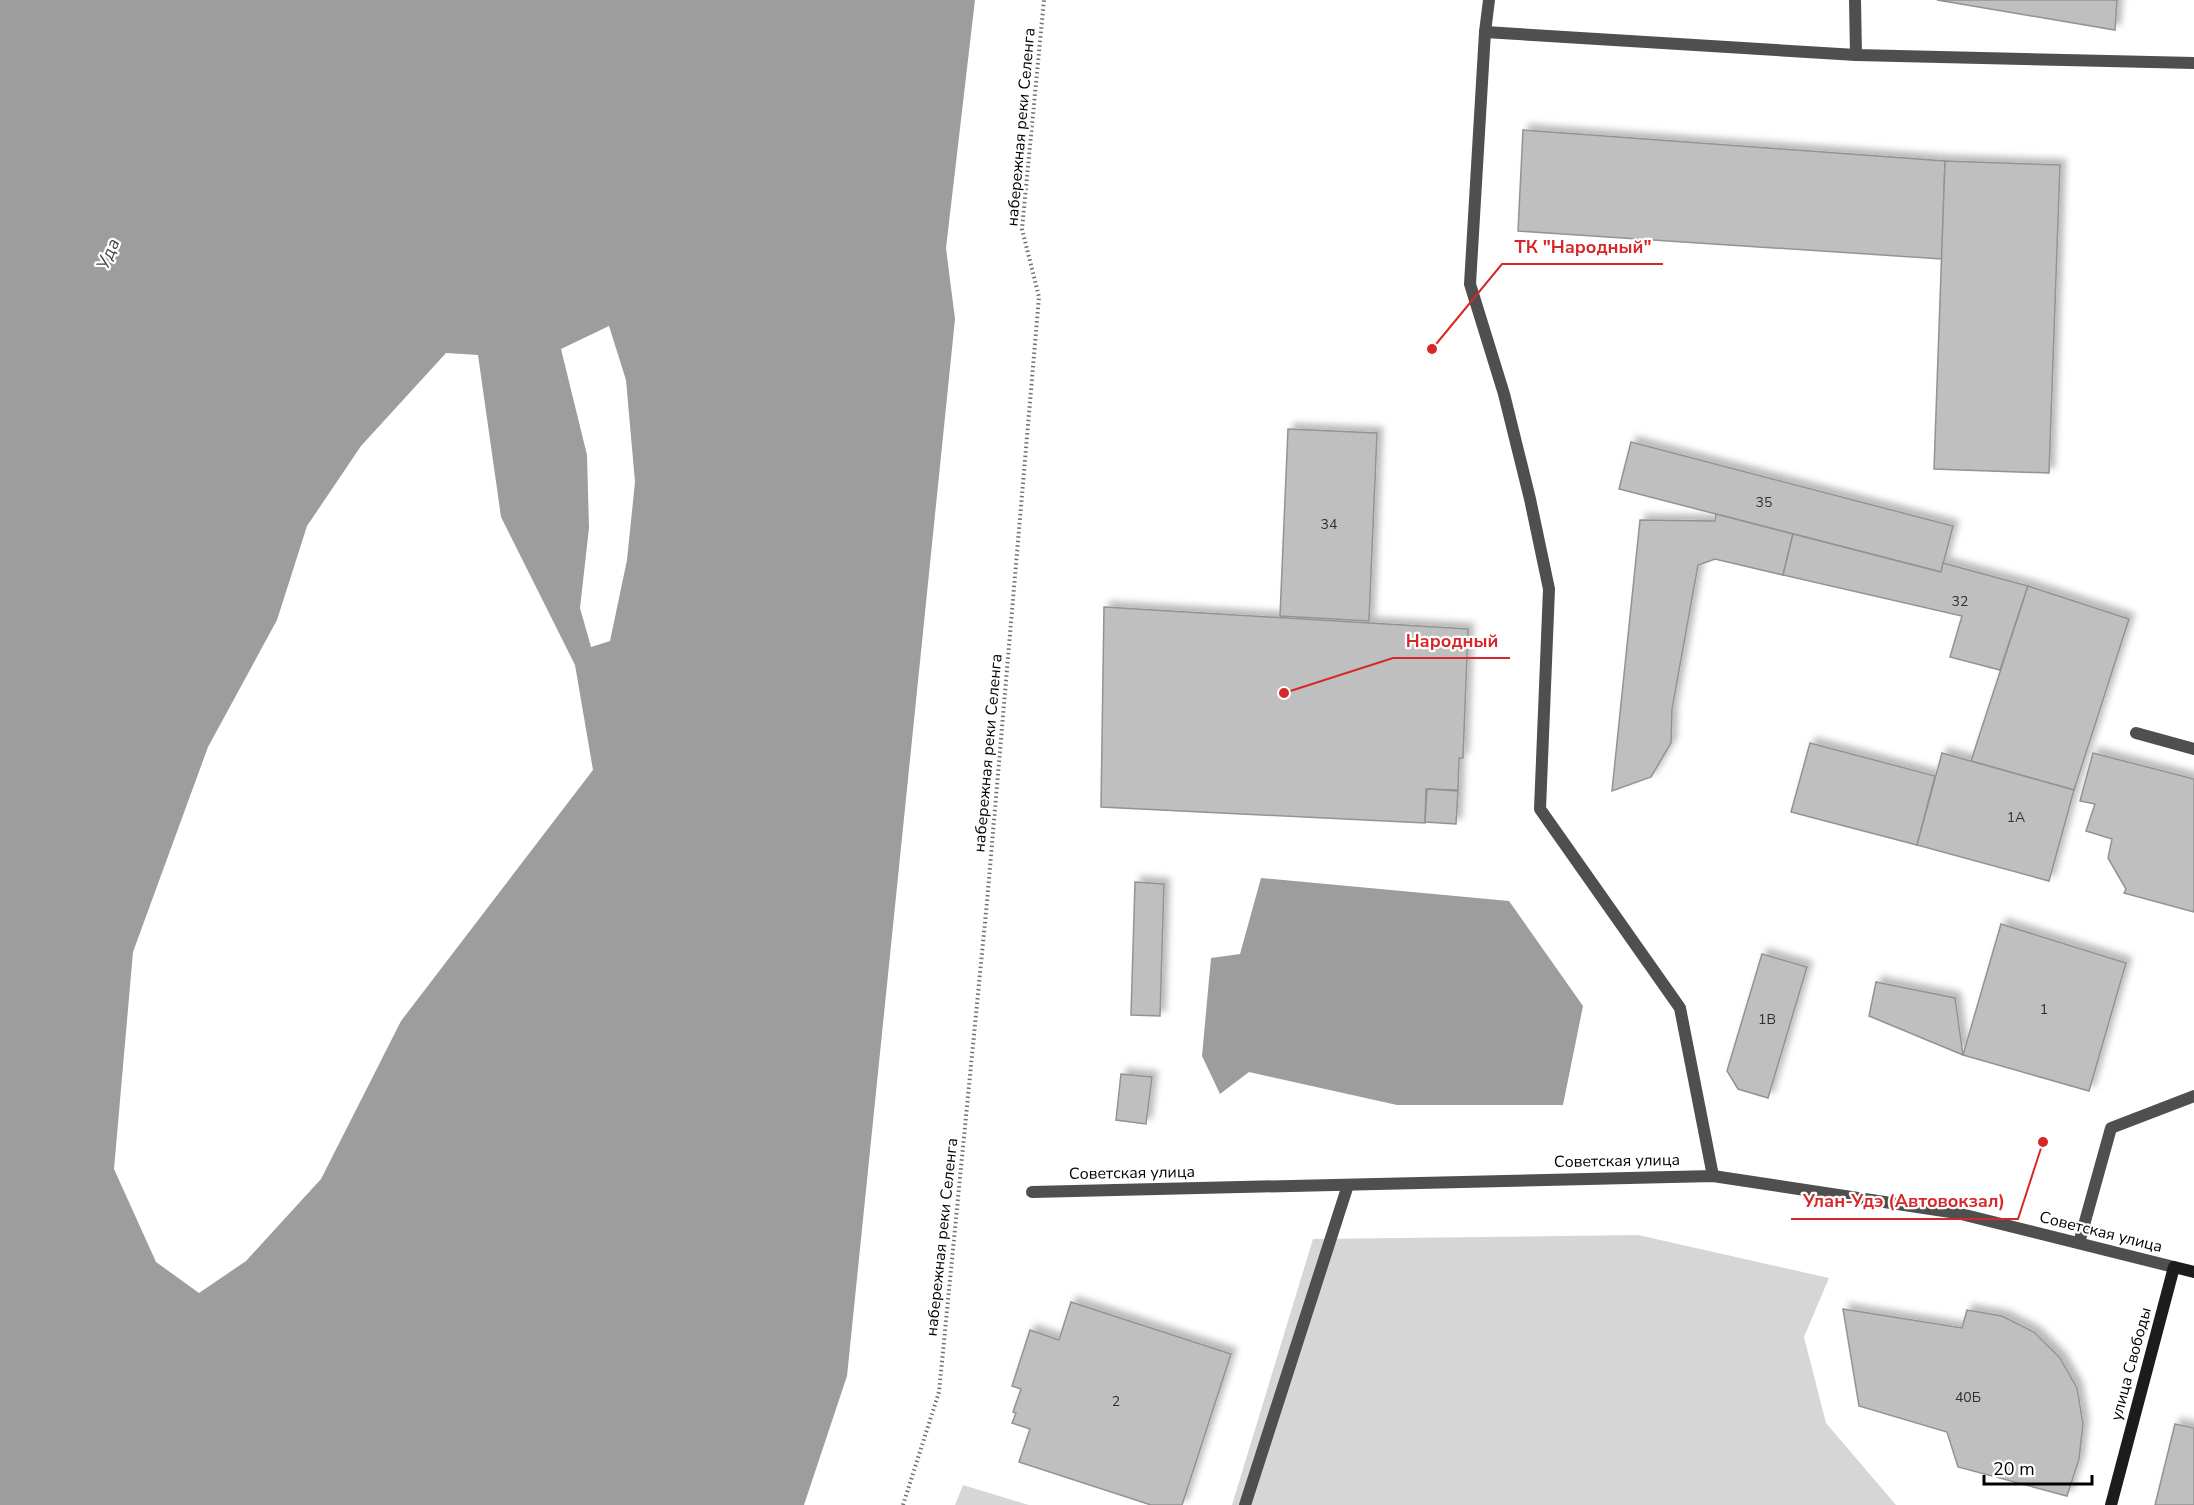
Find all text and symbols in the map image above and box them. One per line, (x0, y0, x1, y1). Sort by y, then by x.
street label: набережная реки Селенга (1001, 27, 1041, 227)
callout: ТК "Народный" (1502, 228, 1663, 264)
water label: Уда (91, 235, 125, 273)
text: ТК "Народный" (1515, 235, 1651, 259)
house number: 35 (1756, 493, 1772, 512)
house number: 34 (1321, 515, 1337, 534)
house number: 32 (1952, 592, 1968, 611)
callout: Народный (1393, 622, 1510, 658)
text: Народный (1406, 629, 1498, 653)
street label: набережная реки Селенга (968, 653, 1008, 853)
house number: 1А (2007, 808, 2025, 827)
house number: 1 (2040, 1000, 2048, 1019)
house number: 1В (1758, 1010, 1776, 1029)
street label: набережная реки Селенга (921, 1137, 963, 1337)
street label: Советская улица (1554, 1149, 1680, 1173)
street label: Советская улица (1069, 1161, 1195, 1185)
callout: Улан-Удэ (Автовокзал) (1791, 1183, 2018, 1219)
text: Улан-Удэ (Автовокзал) (1802, 1189, 2005, 1213)
street label: Советская улица (2037, 1206, 2165, 1258)
street label: улица Свободы (2105, 1305, 2157, 1423)
house number: 40Б (1955, 1388, 1981, 1407)
house number: 2 (1112, 1392, 1120, 1411)
scale bar (1984, 1448, 2092, 1486)
text: 20 m (1993, 1457, 2035, 1481)

